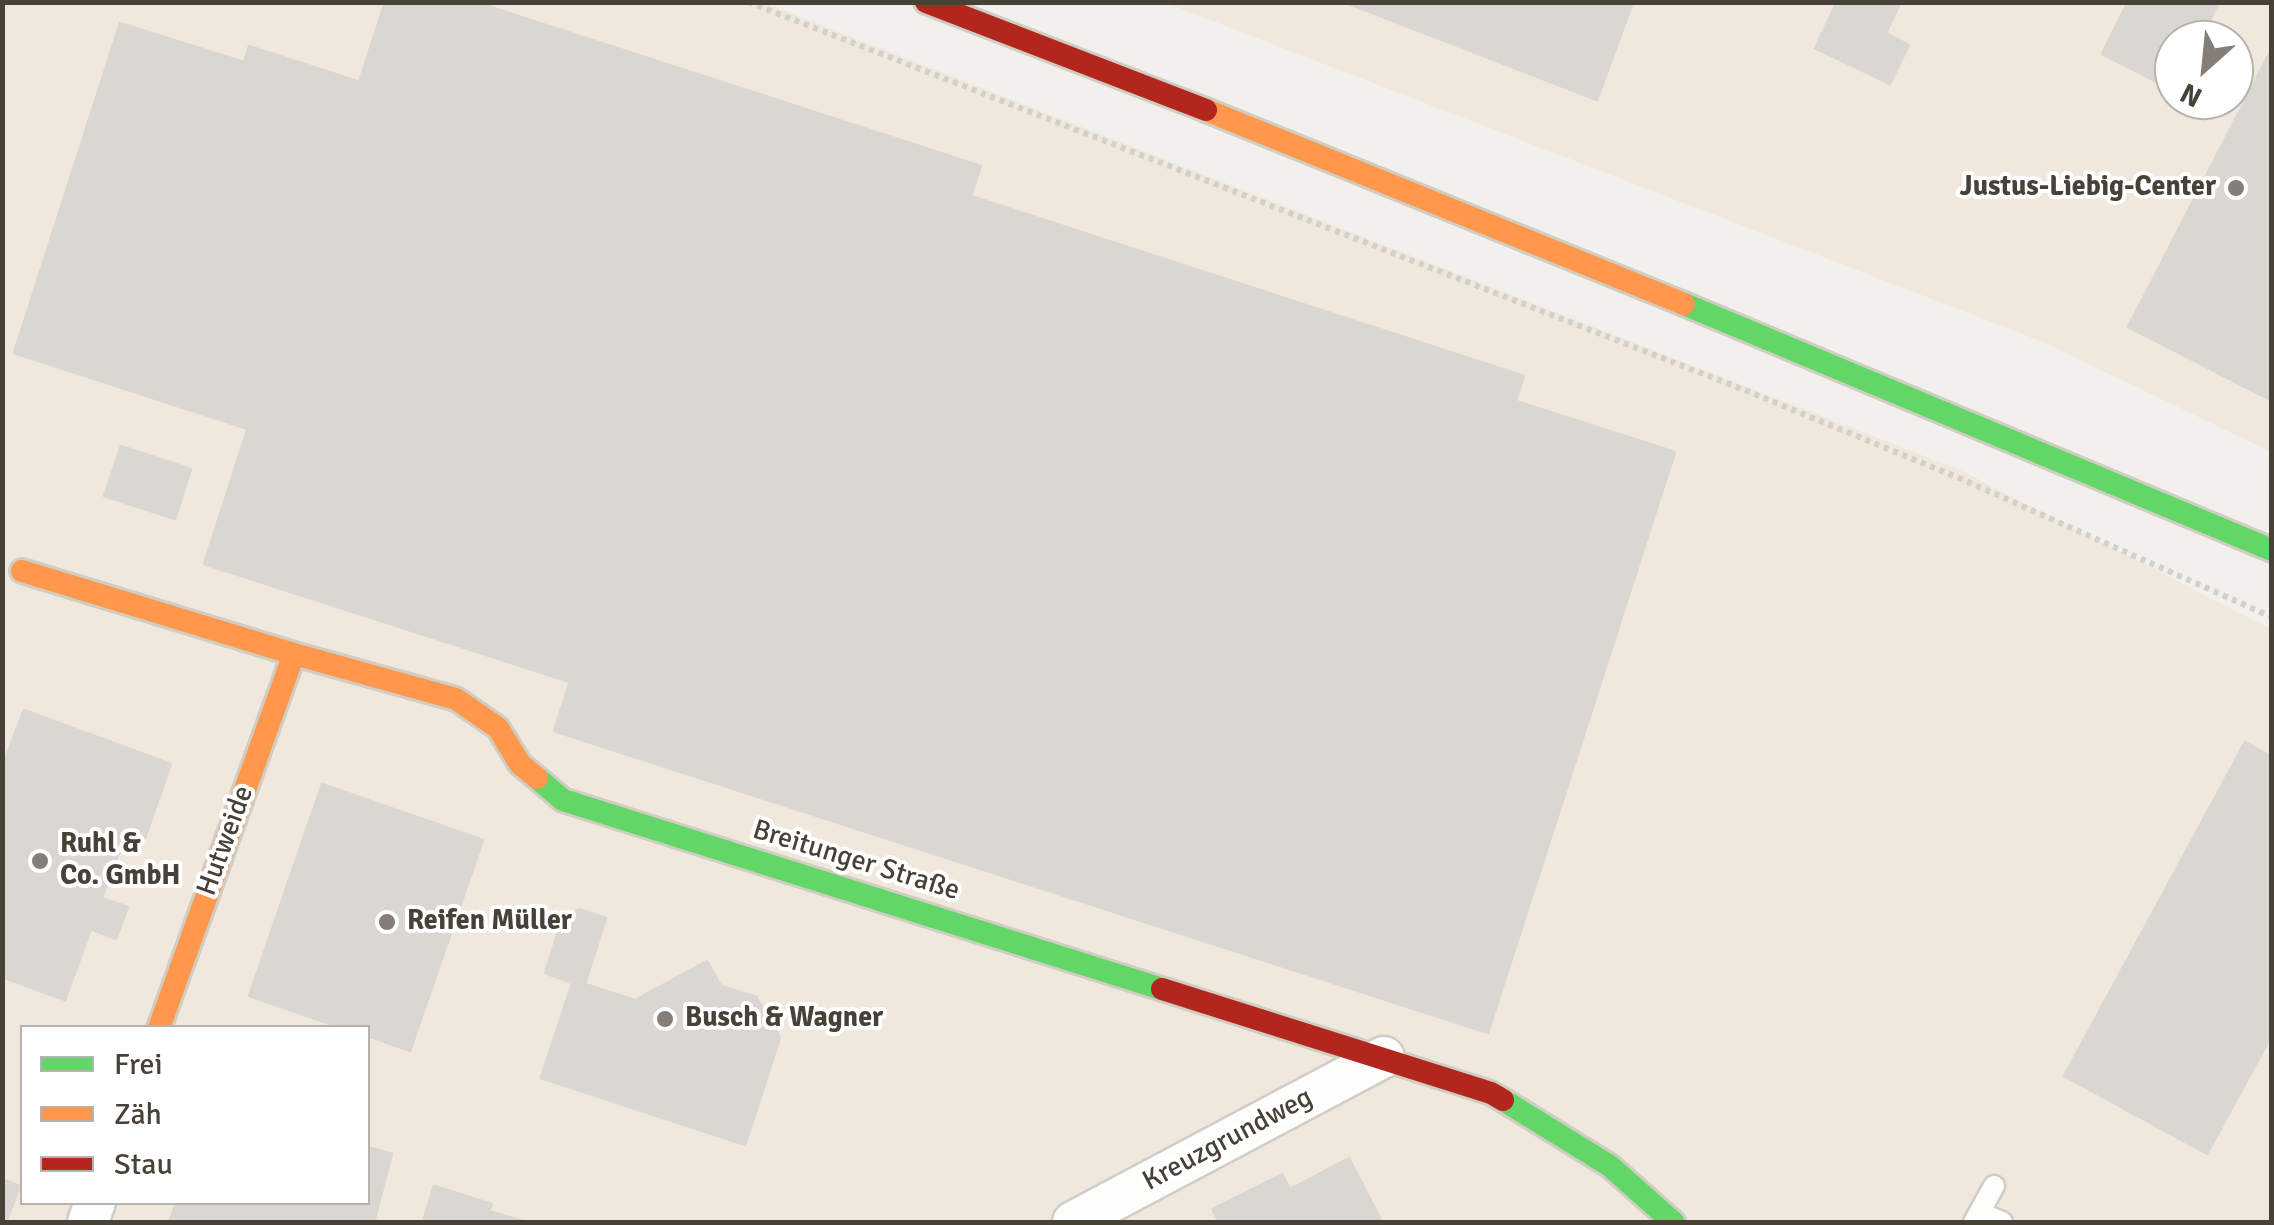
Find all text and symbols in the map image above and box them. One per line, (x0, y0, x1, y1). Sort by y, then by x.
north arrow (2154, 20, 2254, 120)
text: N (2175, 75, 2208, 115)
place label: Justus-Liebig-Center (1959, 171, 2216, 205)
marker: Justus-Liebig-Center (2225, 177, 2247, 199)
street label: Hutweide (191, 781, 261, 901)
street label: Breitunger Straße (748, 814, 964, 908)
place label: Ruhl & Co. GmbH (60, 828, 181, 894)
marker: Ruhl & Co. GmbH (29, 850, 51, 872)
place label: Reifen Müller (407, 905, 572, 939)
marker: Reifen Müller (376, 911, 398, 933)
place label: Busch & Wagner (685, 1002, 883, 1036)
marker: Busch & Wagner (654, 1008, 676, 1030)
legend (20, 1025, 370, 1205)
text: Frei (114, 1046, 163, 1083)
street label: Kreuzgrundweg (1137, 1081, 1319, 1199)
text: Zäh (114, 1096, 162, 1133)
text: Stau (114, 1146, 173, 1183)

